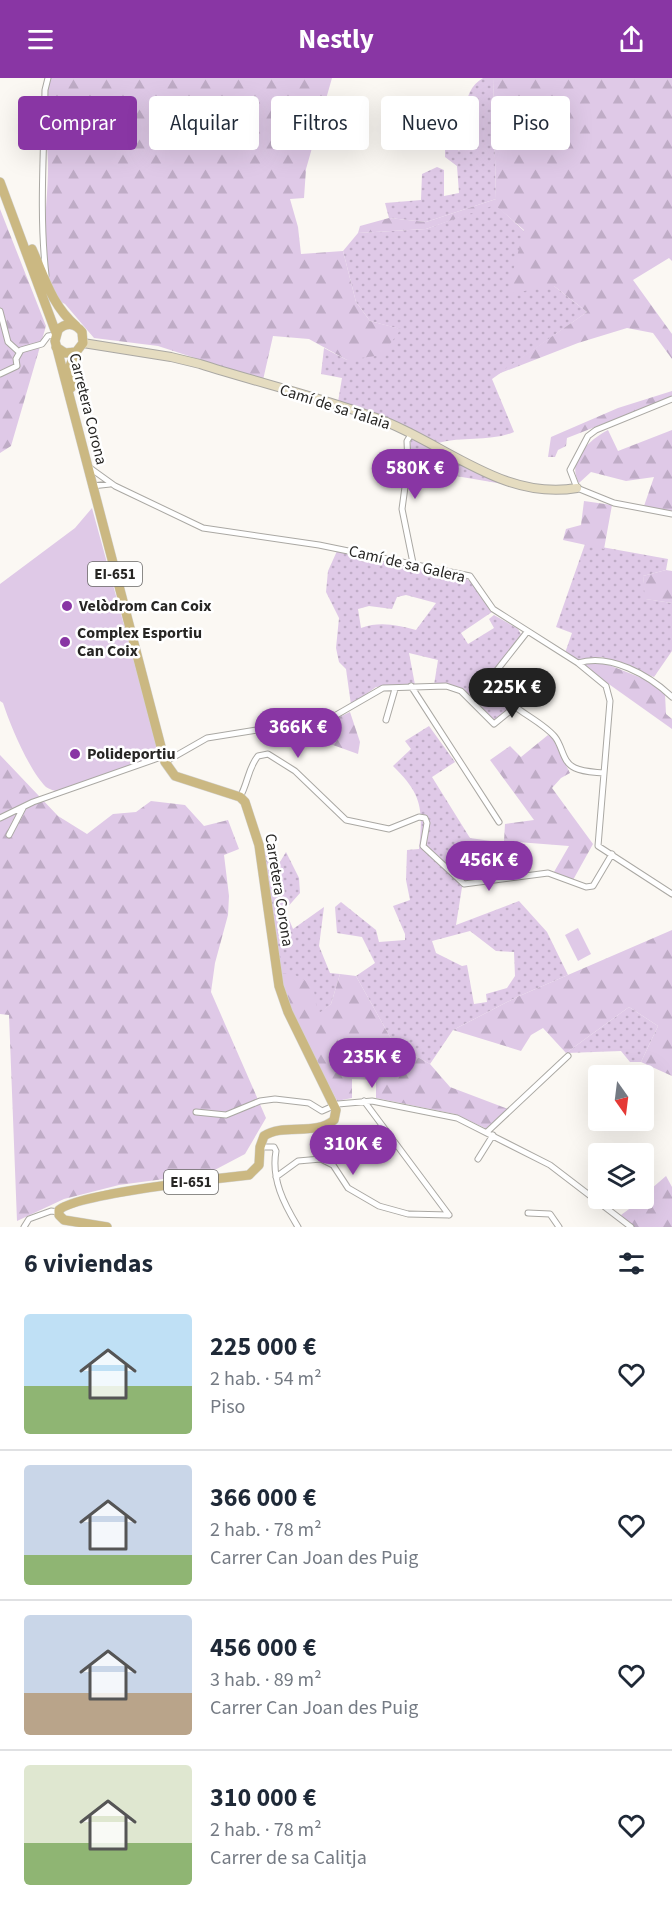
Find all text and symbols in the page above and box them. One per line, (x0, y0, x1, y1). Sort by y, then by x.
text: Nestly (298, 20, 374, 59)
icon: menu (24, 23, 57, 56)
icon: share (615, 23, 648, 56)
chip: Comprar (18, 96, 137, 150)
chip: Alquilar (149, 96, 259, 150)
chip: Filtros (271, 96, 369, 150)
chip: Nuevo (381, 96, 479, 150)
chip: Piso (491, 96, 570, 150)
street label: Carretera Corona (64, 351, 112, 467)
street label: Camí de sa Talaia (277, 379, 393, 435)
pin: 580K € (366, 449, 464, 500)
text: 580K € (386, 454, 444, 482)
street label: Camí de sa Galera (347, 540, 467, 588)
road number: EI-651 (88, 562, 142, 586)
place label: Velòdrom Can Coix (78, 595, 211, 617)
marker: Velòdrom Can Coix (60, 599, 74, 613)
place label: Complex Esportiu Can Coix (77, 622, 202, 662)
marker: Complex Esportiu Can Coix (58, 635, 72, 649)
pin: 225K € (463, 668, 561, 719)
text: 225K € (483, 673, 541, 701)
pin: 366K € (249, 708, 347, 759)
text: 366K € (269, 713, 327, 741)
place label: Polideportiu (87, 743, 176, 765)
marker: Polideportiu (68, 747, 82, 761)
street label: Carretera Corona (259, 832, 299, 948)
pin: 456K € (440, 841, 538, 892)
text: 456K € (460, 846, 518, 874)
pin: 235K € (323, 1038, 421, 1089)
text: 235K € (343, 1043, 401, 1071)
north arrow (588, 1065, 654, 1131)
map controls (588, 1065, 654, 1209)
pin: 310K € (304, 1125, 402, 1176)
text: 310K € (324, 1130, 382, 1158)
button: layers (588, 1143, 654, 1209)
road number: EI-651 (164, 1170, 218, 1194)
text: 6 viviendas (24, 1245, 153, 1282)
icon: filters (615, 1247, 648, 1280)
text: 225 000 € (210, 1328, 317, 1365)
icon: home (72, 1338, 144, 1410)
icon: heart (615, 1358, 648, 1391)
text: 2 hab. · 54 m² (210, 1365, 322, 1393)
text: Piso (210, 1393, 245, 1421)
text: 366 000 € (210, 1479, 317, 1516)
icon: home (72, 1489, 144, 1561)
icon: heart (615, 1509, 648, 1542)
text: 2 hab. · 78 m² (210, 1516, 322, 1544)
text: Carrer Can Joan des Puig (210, 1544, 418, 1572)
text: 456 000 € (210, 1629, 317, 1666)
icon: home (72, 1639, 144, 1711)
icon: heart (615, 1659, 648, 1692)
text: 3 hab. · 89 m² (210, 1666, 322, 1694)
text: Carrer Can Joan des Puig (210, 1694, 418, 1722)
text: 310 000 € (210, 1779, 317, 1816)
icon: home (72, 1789, 144, 1861)
icon: heart (615, 1809, 648, 1842)
text: 2 hab. · 78 m² (210, 1816, 322, 1844)
text: Carrer de sa Calitja (210, 1844, 367, 1872)

